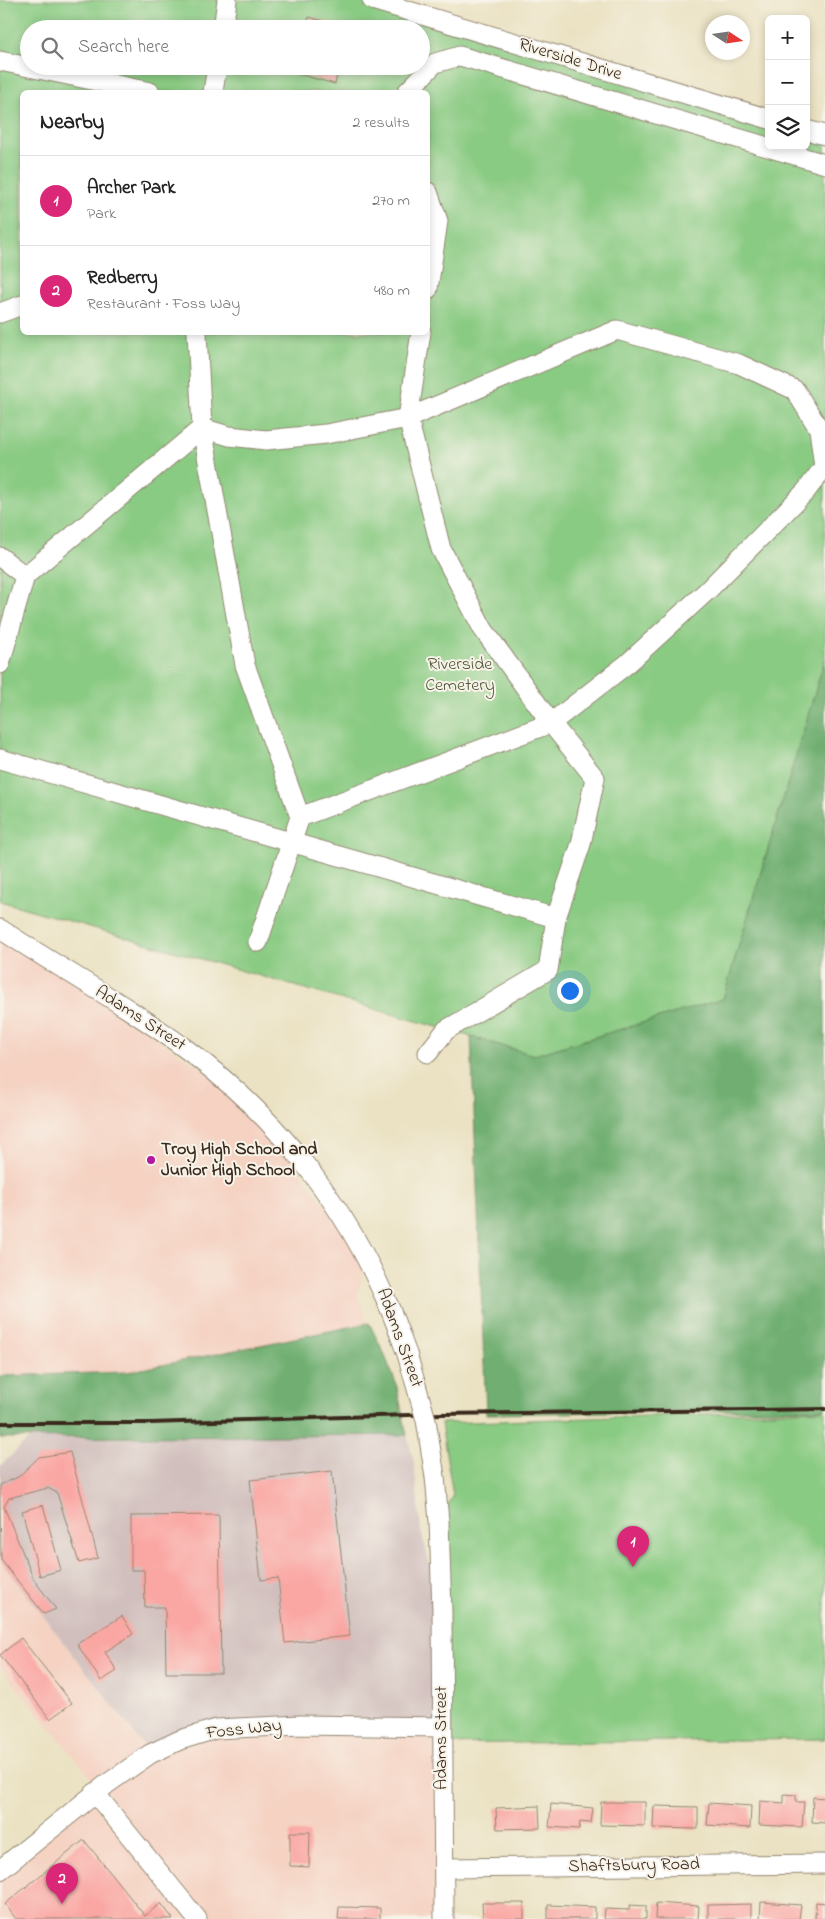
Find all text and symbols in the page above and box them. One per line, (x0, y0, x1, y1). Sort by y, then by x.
north arrow (705, 15, 750, 60)
map controls (765, 15, 810, 150)
button: + (765, 15, 810, 60)
search box (20, 20, 430, 75)
street label: Riverside Drive (515, 32, 626, 88)
icon: search (38, 34, 66, 62)
text: Search here (78, 34, 169, 61)
button: − (765, 60, 810, 105)
button: layers (765, 105, 810, 150)
text: Nearby (40, 108, 104, 138)
text: 2 results (352, 111, 410, 135)
text: Archer Park (87, 175, 176, 202)
text: 1 (53, 189, 59, 213)
text: 270 m (372, 189, 410, 213)
text: Park (87, 202, 116, 226)
text: Redberry (87, 265, 158, 292)
text: 2 (52, 279, 60, 303)
text: 480 m (374, 279, 410, 303)
text: Restaurant · Foss Way (87, 292, 240, 316)
park label: Riverside Cemetery (425, 652, 495, 699)
your location (557, 978, 583, 1004)
street label: Adams Street (89, 980, 191, 1058)
place label: Troy High School and Junior High School (161, 1137, 318, 1185)
marker: Troy High School and Junior High School (145, 1154, 157, 1166)
street label: Adams Street (369, 1285, 429, 1391)
pin: 1 (617, 1526, 649, 1567)
street label: Adams Street (429, 1686, 455, 1790)
street label: Foss Way (204, 1713, 283, 1747)
street label: Shaftsbury Road (568, 1852, 700, 1880)
pin: 2 (46, 1863, 78, 1904)

